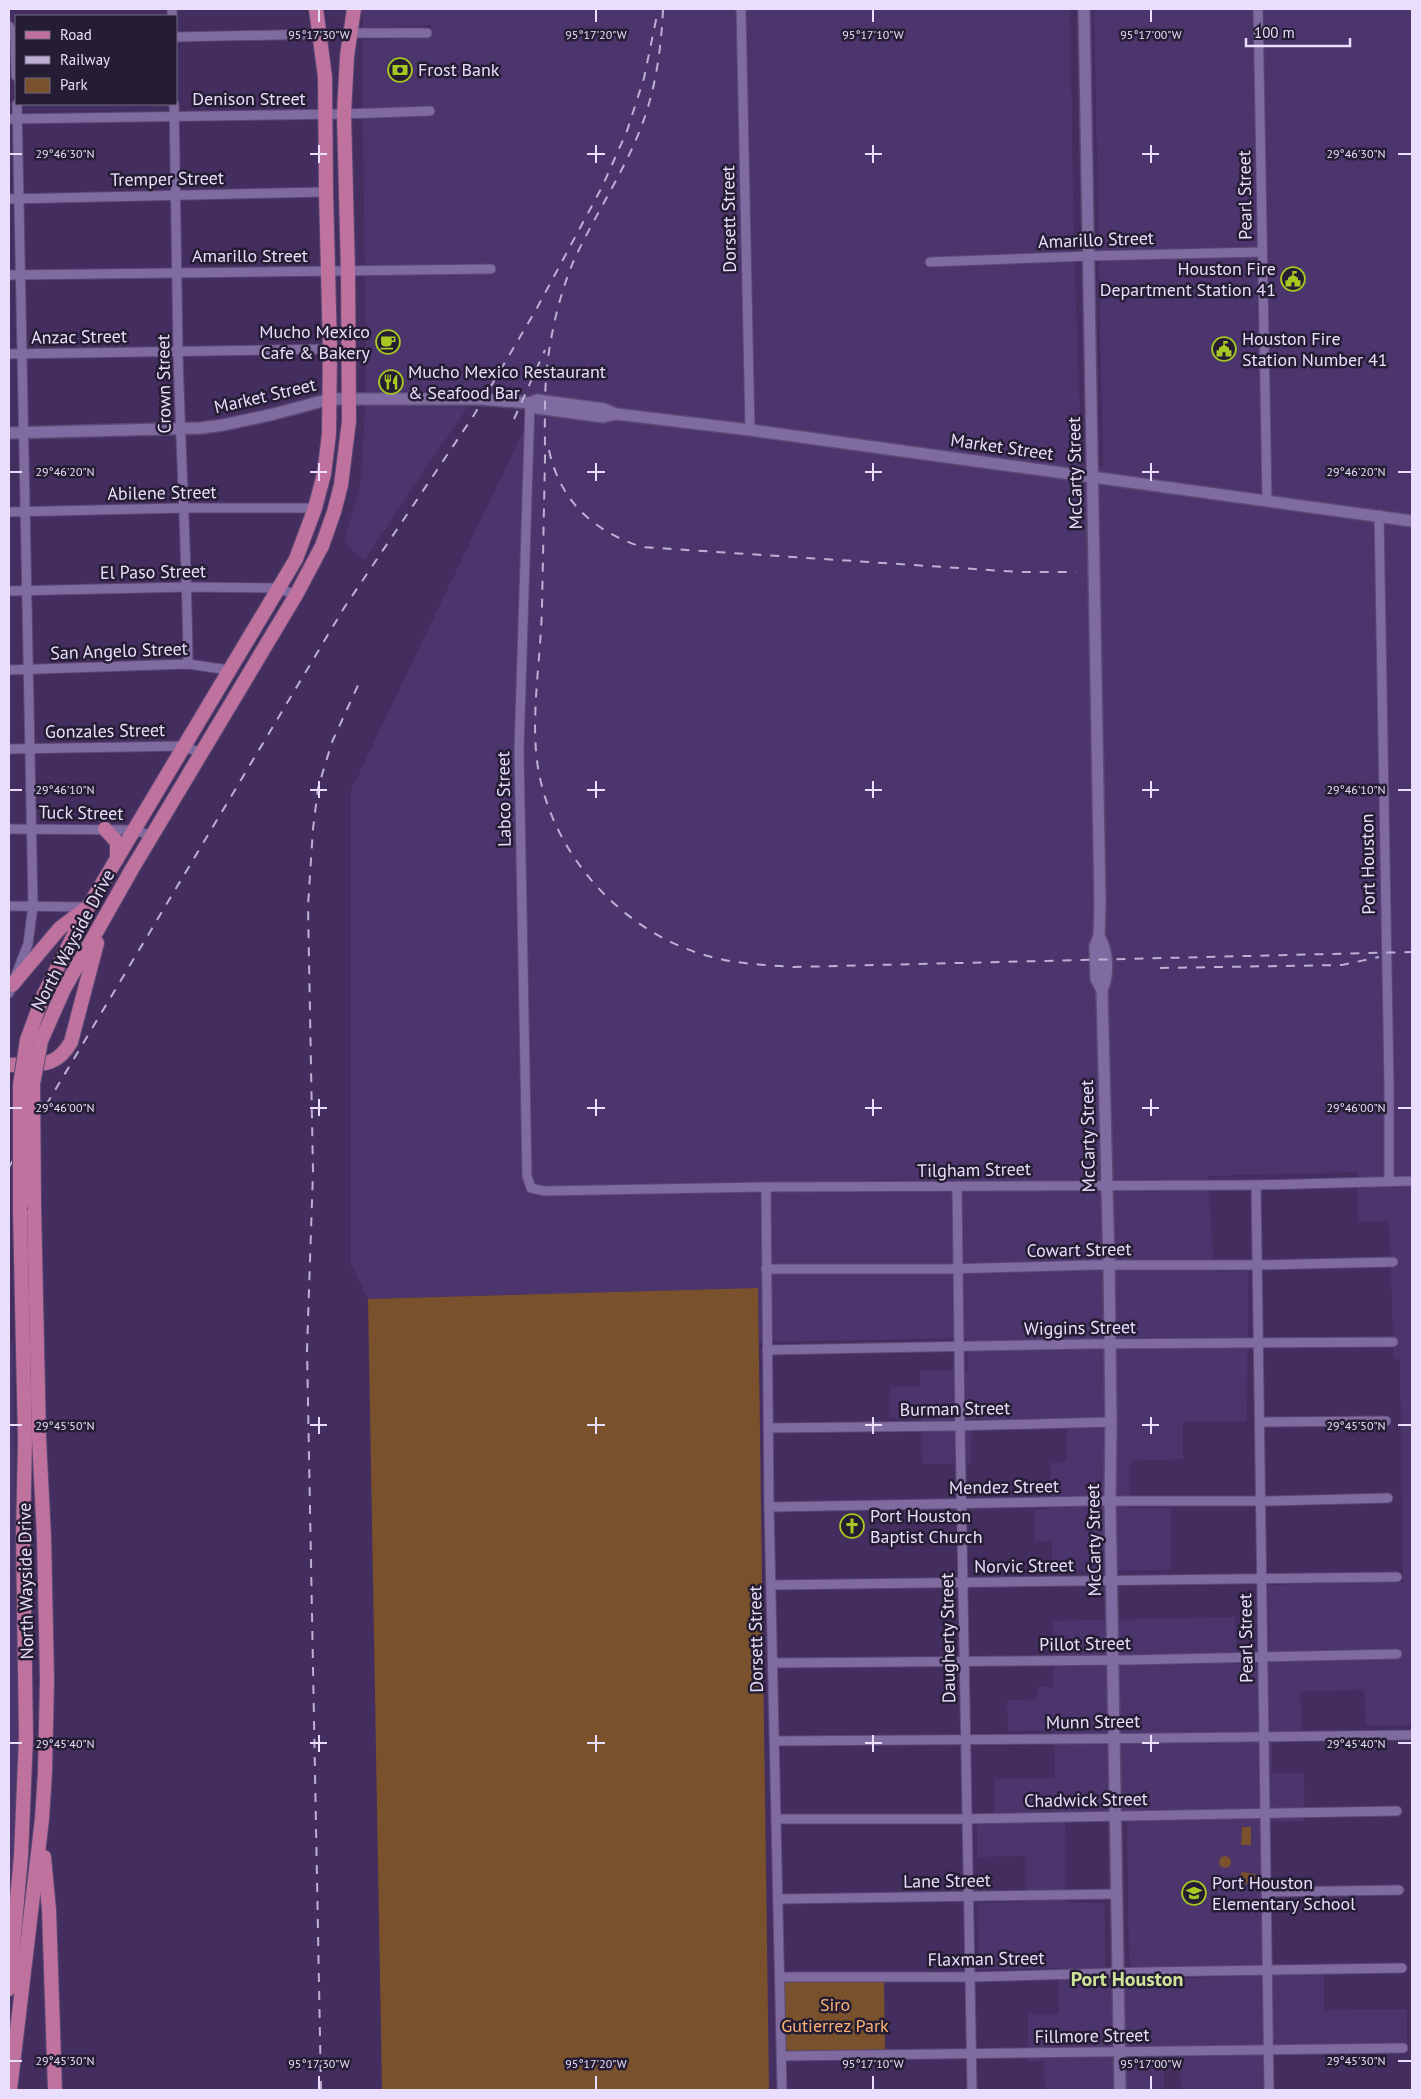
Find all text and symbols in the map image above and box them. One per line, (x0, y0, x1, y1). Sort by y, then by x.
legend (15, 15, 178, 105)
scale bar (1246, 15, 1350, 47)
text: 100 m (1254, 23, 1295, 42)
text: Road (60, 25, 92, 44)
text: 95°17'30"W (288, 27, 350, 42)
text: 95°17'20"W (565, 27, 627, 42)
text: 95°17'10"W (842, 27, 904, 42)
text: 95°17'00"W (1120, 27, 1182, 42)
text: Railway (60, 50, 110, 69)
bank icon: Frost Bank (387, 57, 413, 83)
place label: Frost Bank (418, 58, 500, 81)
text: Park (60, 75, 88, 94)
street label: Denison Street (192, 87, 306, 110)
text: 29°46'30"N (35, 146, 95, 161)
text: 29°46'30"N (1326, 146, 1386, 161)
street label: Pearl Street (1232, 150, 1257, 240)
street label: Dorsett Street (716, 165, 741, 273)
street label: Tremper Street (110, 166, 224, 191)
street label: Amarillo Street (1038, 226, 1154, 253)
street label: Amarillo Street (192, 244, 308, 267)
place label: Houston Fire Department Station 41 (1100, 257, 1276, 301)
public building icon: Houston Fire Department Station 41 (1280, 266, 1306, 292)
place label: Mucho Mexico Cafe & Bakery (259, 320, 371, 364)
street label: Anzac Street (31, 324, 127, 349)
place label: Houston Fire Station Number 41 (1242, 327, 1388, 371)
cafe icon: Mucho Mexico Cafe & Bakery (375, 329, 401, 355)
street label: Crown Street (151, 334, 176, 434)
public building icon: Houston Fire Station Number 41 (1211, 336, 1237, 362)
place label: Mucho Mexico Restaurant & Seafood Bar (408, 360, 606, 404)
restaurant icon: Mucho Mexico Restaurant & Seafood Bar (378, 369, 404, 395)
street label: Market Street (212, 373, 318, 418)
street label: McCarty Street (1062, 417, 1087, 529)
street label: Market Street (949, 428, 1055, 465)
text: 29°46'20"N (35, 464, 95, 479)
text: 29°46'20"N (1326, 464, 1386, 479)
street label: Abilene Street (107, 480, 217, 505)
street label: El Paso Street (100, 559, 206, 584)
street label: San Angelo Street (50, 637, 188, 664)
street label: Gonzales Street (45, 718, 165, 743)
street label: Labco Street (491, 751, 516, 847)
text: 29°46'10"N (35, 782, 95, 797)
text: 29°46'10"N (1326, 782, 1386, 797)
street label: Tuck Street (38, 800, 124, 825)
street label: Port Houston (1355, 813, 1380, 915)
street label: North Wayside Drive (26, 865, 119, 1014)
street label: McCarty Street (1075, 1080, 1100, 1192)
text: 29°46'00"N (35, 1100, 95, 1115)
text: 29°46'00"N (1326, 1100, 1386, 1115)
street label: Tilgham Street (917, 1157, 1031, 1182)
street label: Cowart Street (1026, 1237, 1132, 1262)
street label: Wiggins Street (1024, 1315, 1136, 1340)
street label: Burman Street (900, 1396, 1010, 1421)
text: 29°45'50"N (35, 1418, 95, 1433)
text: 29°45'50"N (1326, 1418, 1386, 1433)
street label: Mendez Street (949, 1474, 1059, 1499)
street label: McCarty Street (1081, 1484, 1106, 1596)
street label: North Wayside Drive (13, 1502, 38, 1660)
place label: Port Houston Baptist Church (870, 1504, 983, 1548)
church icon: Port Houston Baptist Church (839, 1513, 865, 1539)
street label: Norvic Street (974, 1553, 1074, 1578)
street label: Daugherty Street (935, 1573, 960, 1703)
street label: Dorsett Street (743, 1585, 768, 1693)
street label: Pearl Street (1233, 1593, 1258, 1683)
street label: Pillot Street (1039, 1631, 1131, 1656)
street label: Munn Street (1046, 1709, 1140, 1734)
text: 29°45'40"N (35, 1736, 95, 1751)
text: 29°45'40"N (1326, 1736, 1386, 1751)
street label: Chadwick Street (1024, 1787, 1148, 1812)
street label: Lane Street (903, 1868, 991, 1893)
place label: Port Houston Elementary School (1212, 1871, 1356, 1915)
school or university icon: Port Houston Elementary School (1181, 1880, 1207, 1906)
street label: Flaxman Street (927, 1946, 1045, 1971)
district label: Port Houston (1071, 1966, 1183, 1992)
park label: Siro Gutierrez Park (781, 1993, 889, 2037)
street label: Fillmore Street (1034, 2023, 1150, 2048)
text: 29°45'30"N (35, 2053, 95, 2068)
text: 29°45'30"N (1326, 2053, 1386, 2068)
text: 95°17'30"W (288, 2056, 350, 2071)
text: 95°17'20"W (565, 2056, 627, 2071)
text: 95°17'10"W (842, 2056, 904, 2071)
text: 95°17'00"W (1120, 2056, 1182, 2071)

